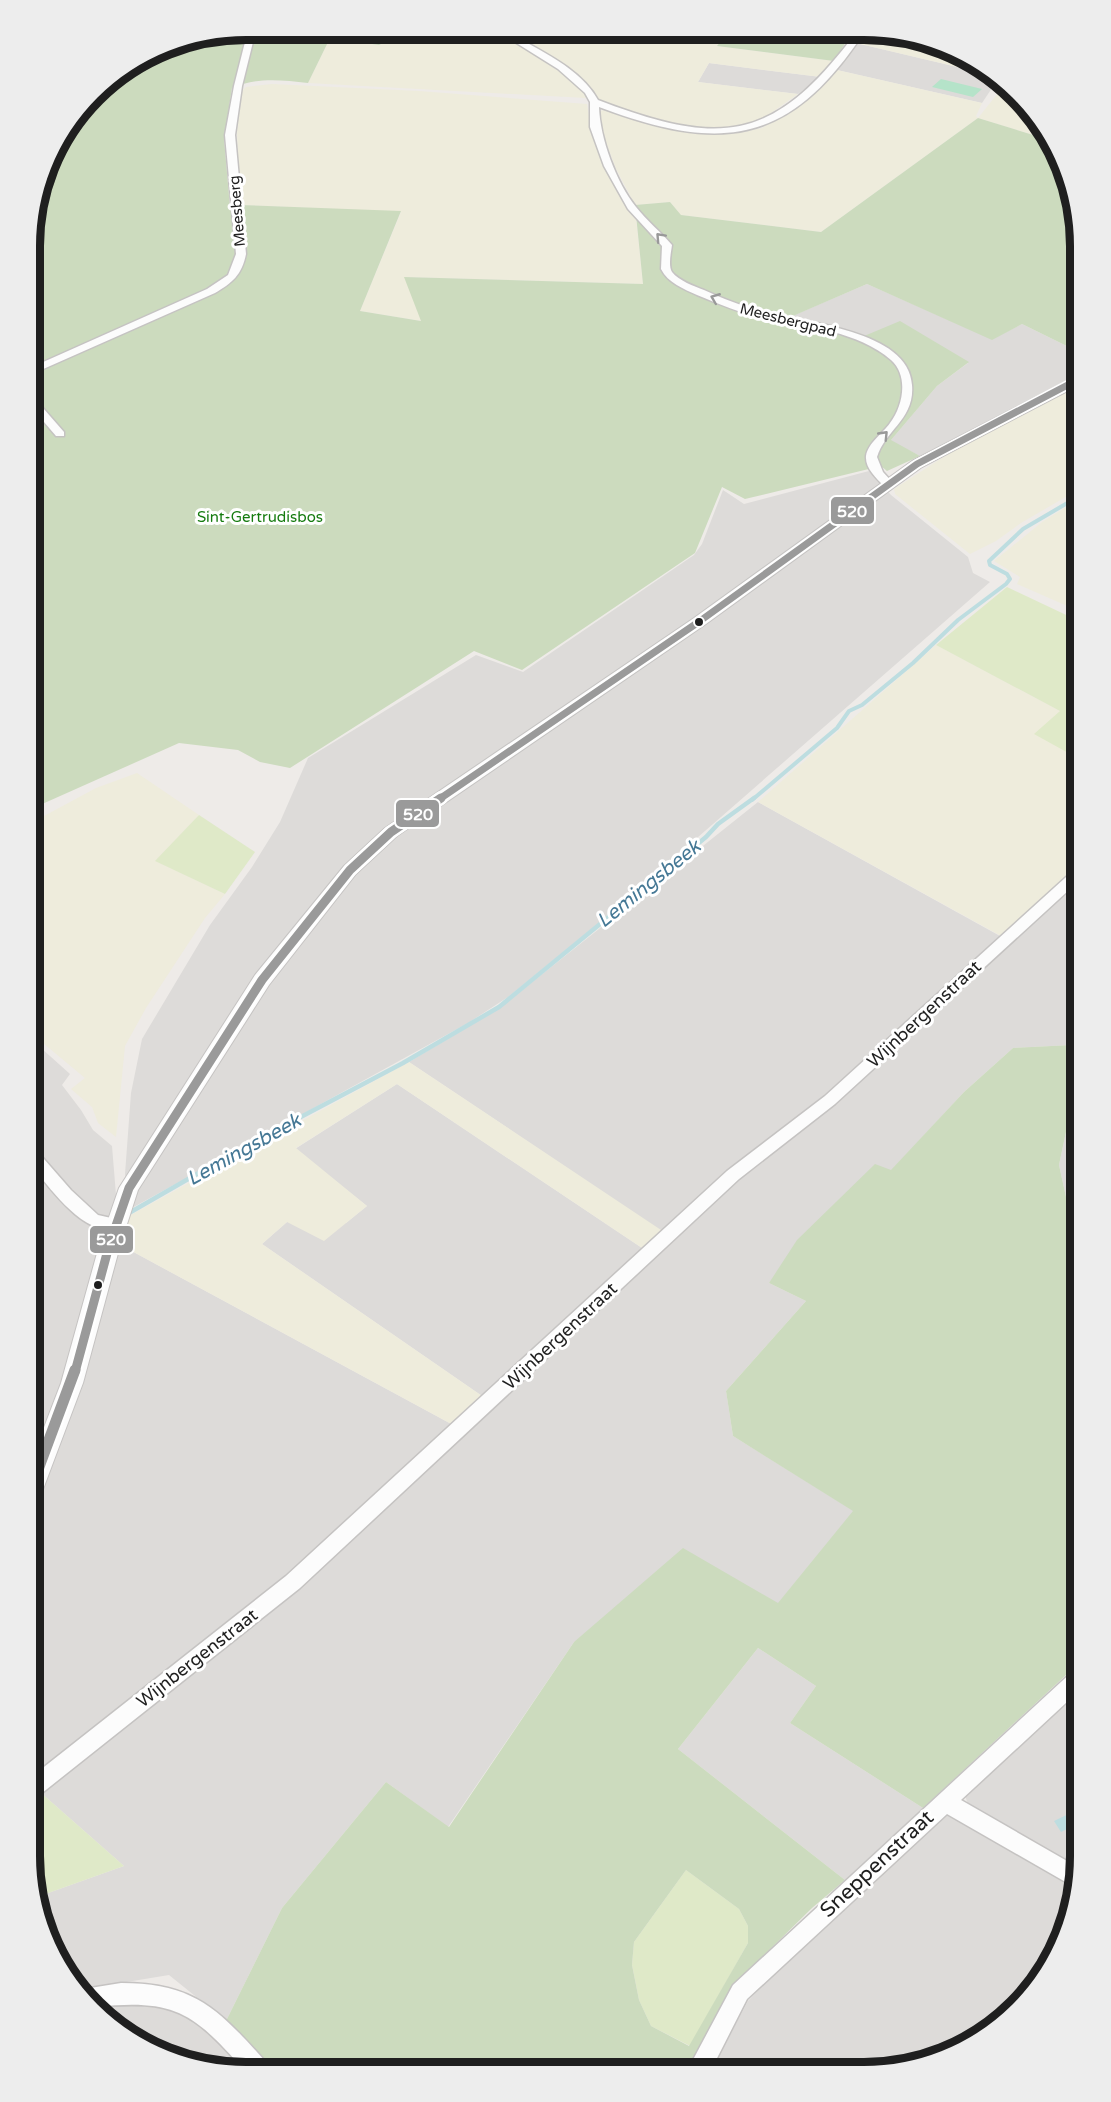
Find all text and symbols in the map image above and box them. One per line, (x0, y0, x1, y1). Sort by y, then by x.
street label: Meesberg (225, 175, 249, 247)
one-way arrow (656, 234, 667, 245)
one-way arrow (711, 293, 722, 305)
street label: Meesbergpad (738, 299, 838, 341)
one-way arrow (876, 431, 887, 442)
line badge: 520 (830, 496, 875, 525)
text: 520 (837, 502, 867, 522)
park label: Sint-Gertrudisbos (197, 508, 323, 526)
unlabelled marker (693, 616, 705, 628)
line badge: 520 (395, 799, 440, 828)
text: 520 (403, 805, 433, 825)
water label: Lemingsbeek (592, 833, 707, 933)
street label: Wijnbergenstraat (862, 955, 986, 1072)
water label: Lemingsbeek (183, 1108, 307, 1191)
line badge: 520 (89, 1225, 134, 1254)
text: 520 (96, 1230, 126, 1250)
street label: Wijnbergenstraat (498, 1277, 622, 1394)
unlabelled marker (92, 1279, 104, 1291)
street label: Wijnbergenstraat (132, 1604, 262, 1712)
street label: Sneppenstraat (815, 1805, 939, 1923)

